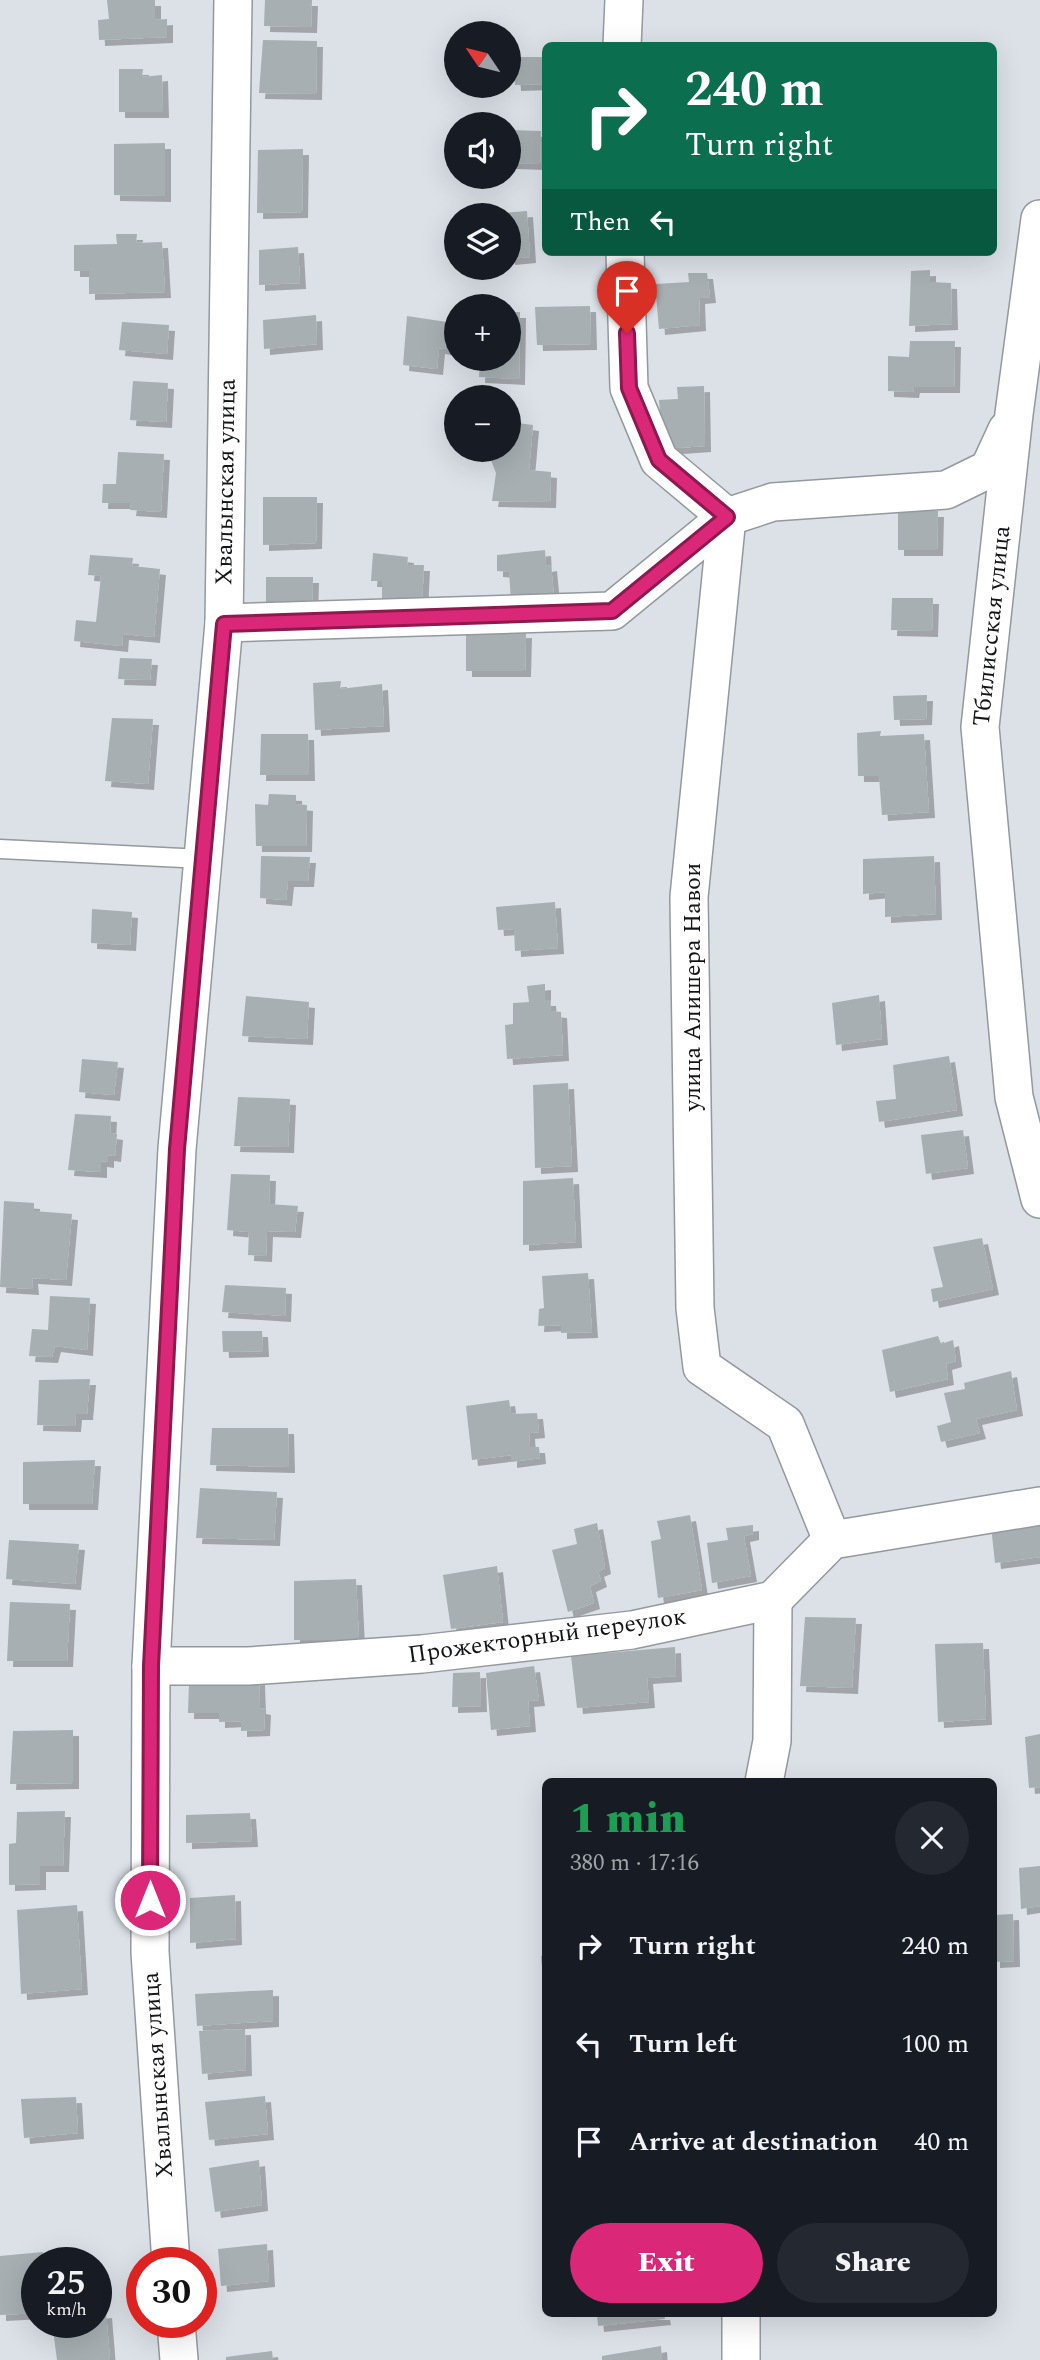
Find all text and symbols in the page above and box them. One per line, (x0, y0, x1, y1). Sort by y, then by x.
north arrow (444, 21, 522, 98)
map controls (444, 21, 521, 462)
text: 240 m (685, 53, 824, 128)
icon: right (570, 70, 661, 161)
button: sound (444, 112, 521, 189)
text: Turn right (685, 121, 833, 170)
text: Then (570, 202, 630, 242)
button: layers (444, 203, 521, 280)
icon: left (644, 203, 682, 241)
pin (597, 261, 657, 333)
icon: arrive (608, 272, 646, 310)
button: + (444, 294, 521, 371)
street label: Хвалынская улица (206, 378, 246, 586)
button: − (444, 385, 521, 462)
street label: Тбилисская улица (964, 524, 1020, 728)
street label: улица Алишера Навои (675, 863, 711, 1112)
street label: Прожекторный переулок (405, 1599, 689, 1673)
text: 1 min (570, 1788, 686, 1851)
button: close (895, 1801, 969, 1875)
text: 380 m · 17:16 (570, 1846, 699, 1881)
position arrow (113, 1863, 187, 1937)
text: Turn right (629, 1926, 756, 1966)
text: 240 m (901, 1926, 969, 1966)
icon: right (570, 1927, 608, 1965)
street label: Хвалынская улица (133, 1970, 183, 2179)
text: Turn left (629, 2024, 737, 2064)
text: 100 m (901, 2024, 969, 2064)
icon: left (570, 2025, 608, 2063)
text: Arrive at destination (629, 2122, 878, 2162)
text: 40 m (914, 2122, 969, 2162)
icon: arrive (570, 2123, 608, 2161)
button: Exit (570, 2223, 763, 2303)
button: Share (777, 2223, 969, 2303)
speed limit sign: 30 (126, 2247, 217, 2338)
text: 25 (47, 2257, 86, 2310)
text: km/h (46, 2296, 87, 2323)

